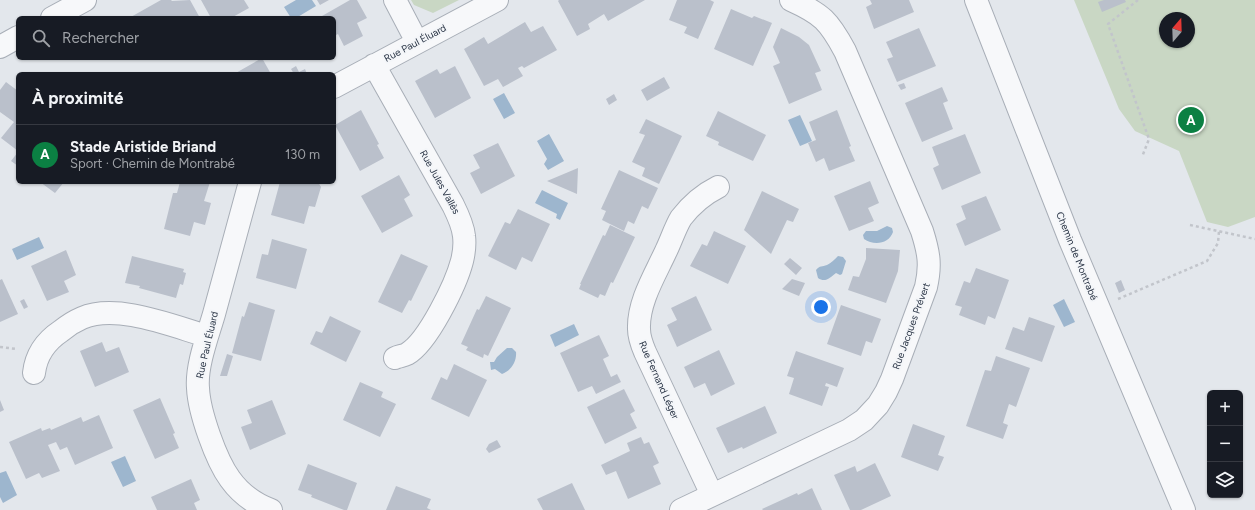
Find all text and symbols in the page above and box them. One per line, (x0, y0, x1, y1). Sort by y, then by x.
north arrow (1159, 12, 1195, 48)
search box (16, 16, 336, 60)
street label: Rue Paul Éluard (382, 21, 449, 65)
icon: search (30, 27, 52, 49)
text: Rechercher (62, 29, 139, 47)
text: À proximité (32, 88, 123, 108)
pin: A (1178, 105, 1204, 135)
text: Stade Aristide Briand (70, 138, 216, 156)
text: A (40, 147, 50, 162)
text: 130 m (285, 147, 320, 162)
street label: Rue Jules Vallès (417, 148, 463, 217)
text: Sport · Chemin de Montrabé (70, 156, 235, 171)
street label: Chemin de Montrabé (1053, 210, 1101, 303)
street label: Rue Jacques Prévert (889, 281, 933, 371)
your location (811, 297, 831, 317)
street label: Rue Paul Éluard (193, 310, 221, 380)
street label: Rue Fernand Léger (636, 339, 682, 422)
map controls (1207, 390, 1243, 498)
button: + (1207, 390, 1243, 426)
button: − (1207, 426, 1243, 462)
button: layers (1207, 462, 1243, 498)

